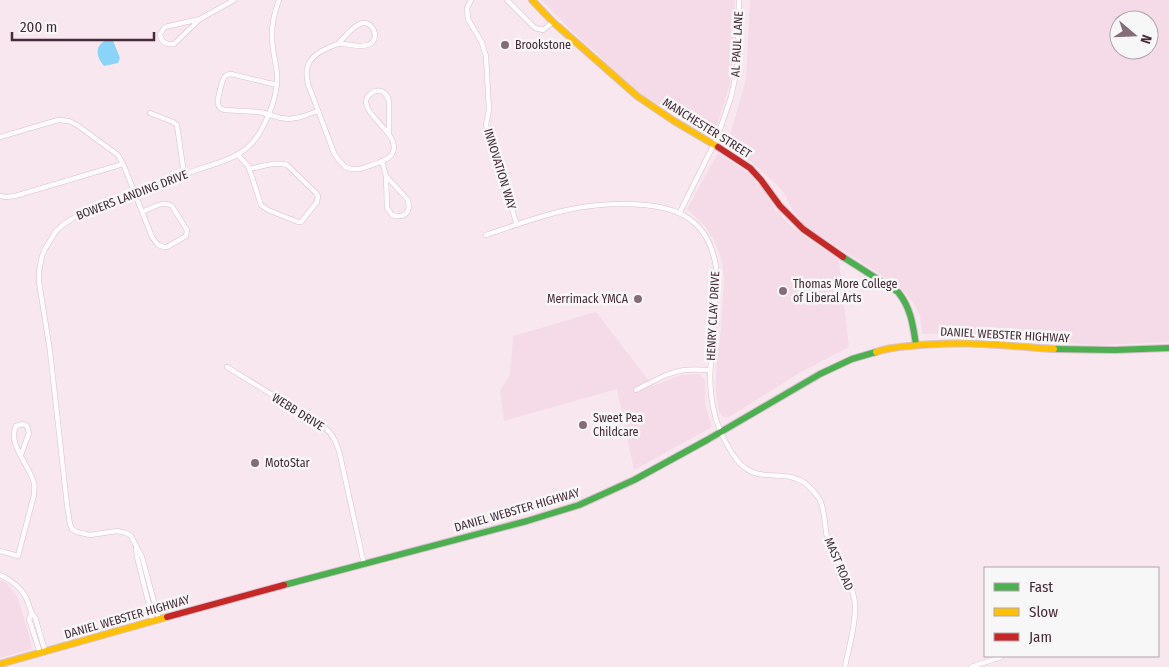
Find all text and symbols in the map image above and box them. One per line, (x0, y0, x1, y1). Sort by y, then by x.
scale bar (12, 10, 155, 42)
street label: AL PAUL LANE (728, 10, 746, 77)
north arrow (1109, 10, 1159, 60)
text: 200 m (20, 18, 57, 36)
text: N (1136, 32, 1155, 46)
place label: Brookstone (515, 38, 571, 52)
marker: Brookstone (499, 39, 511, 51)
street label: MANCHESTER STREET (660, 95, 754, 161)
street label: INNOVATION WAY (481, 127, 519, 211)
street label: BOWERS LANDING DRIVE (74, 167, 190, 223)
street label: HENRY CLAY DRIVE (704, 271, 722, 361)
place label: Thomas More College of Liberal Arts (793, 277, 897, 305)
marker: Thomas More College of Liberal Arts (777, 285, 789, 297)
place label: Merrimack YMCA (547, 292, 629, 306)
marker: Merrimack YMCA (632, 293, 644, 305)
street label: DANIEL WEBSTER HIGHWAY (940, 325, 1070, 345)
street label: WEBB DRIVE (269, 390, 327, 434)
place label: Sweet Pea Childcare (593, 411, 643, 439)
marker: Sweet Pea Childcare (577, 419, 589, 431)
place label: MotoStar (265, 456, 311, 470)
marker: MotoStar (249, 457, 261, 469)
street label: DANIEL WEBSTER HIGHWAY (453, 485, 581, 535)
street label: MAST ROAD (822, 535, 856, 593)
legend (984, 567, 1159, 657)
text: Fast (1029, 578, 1053, 596)
street label: DANIEL WEBSTER HIGHWAY (63, 592, 191, 642)
text: Slow (1029, 603, 1058, 621)
text: Jam (1029, 628, 1052, 646)

